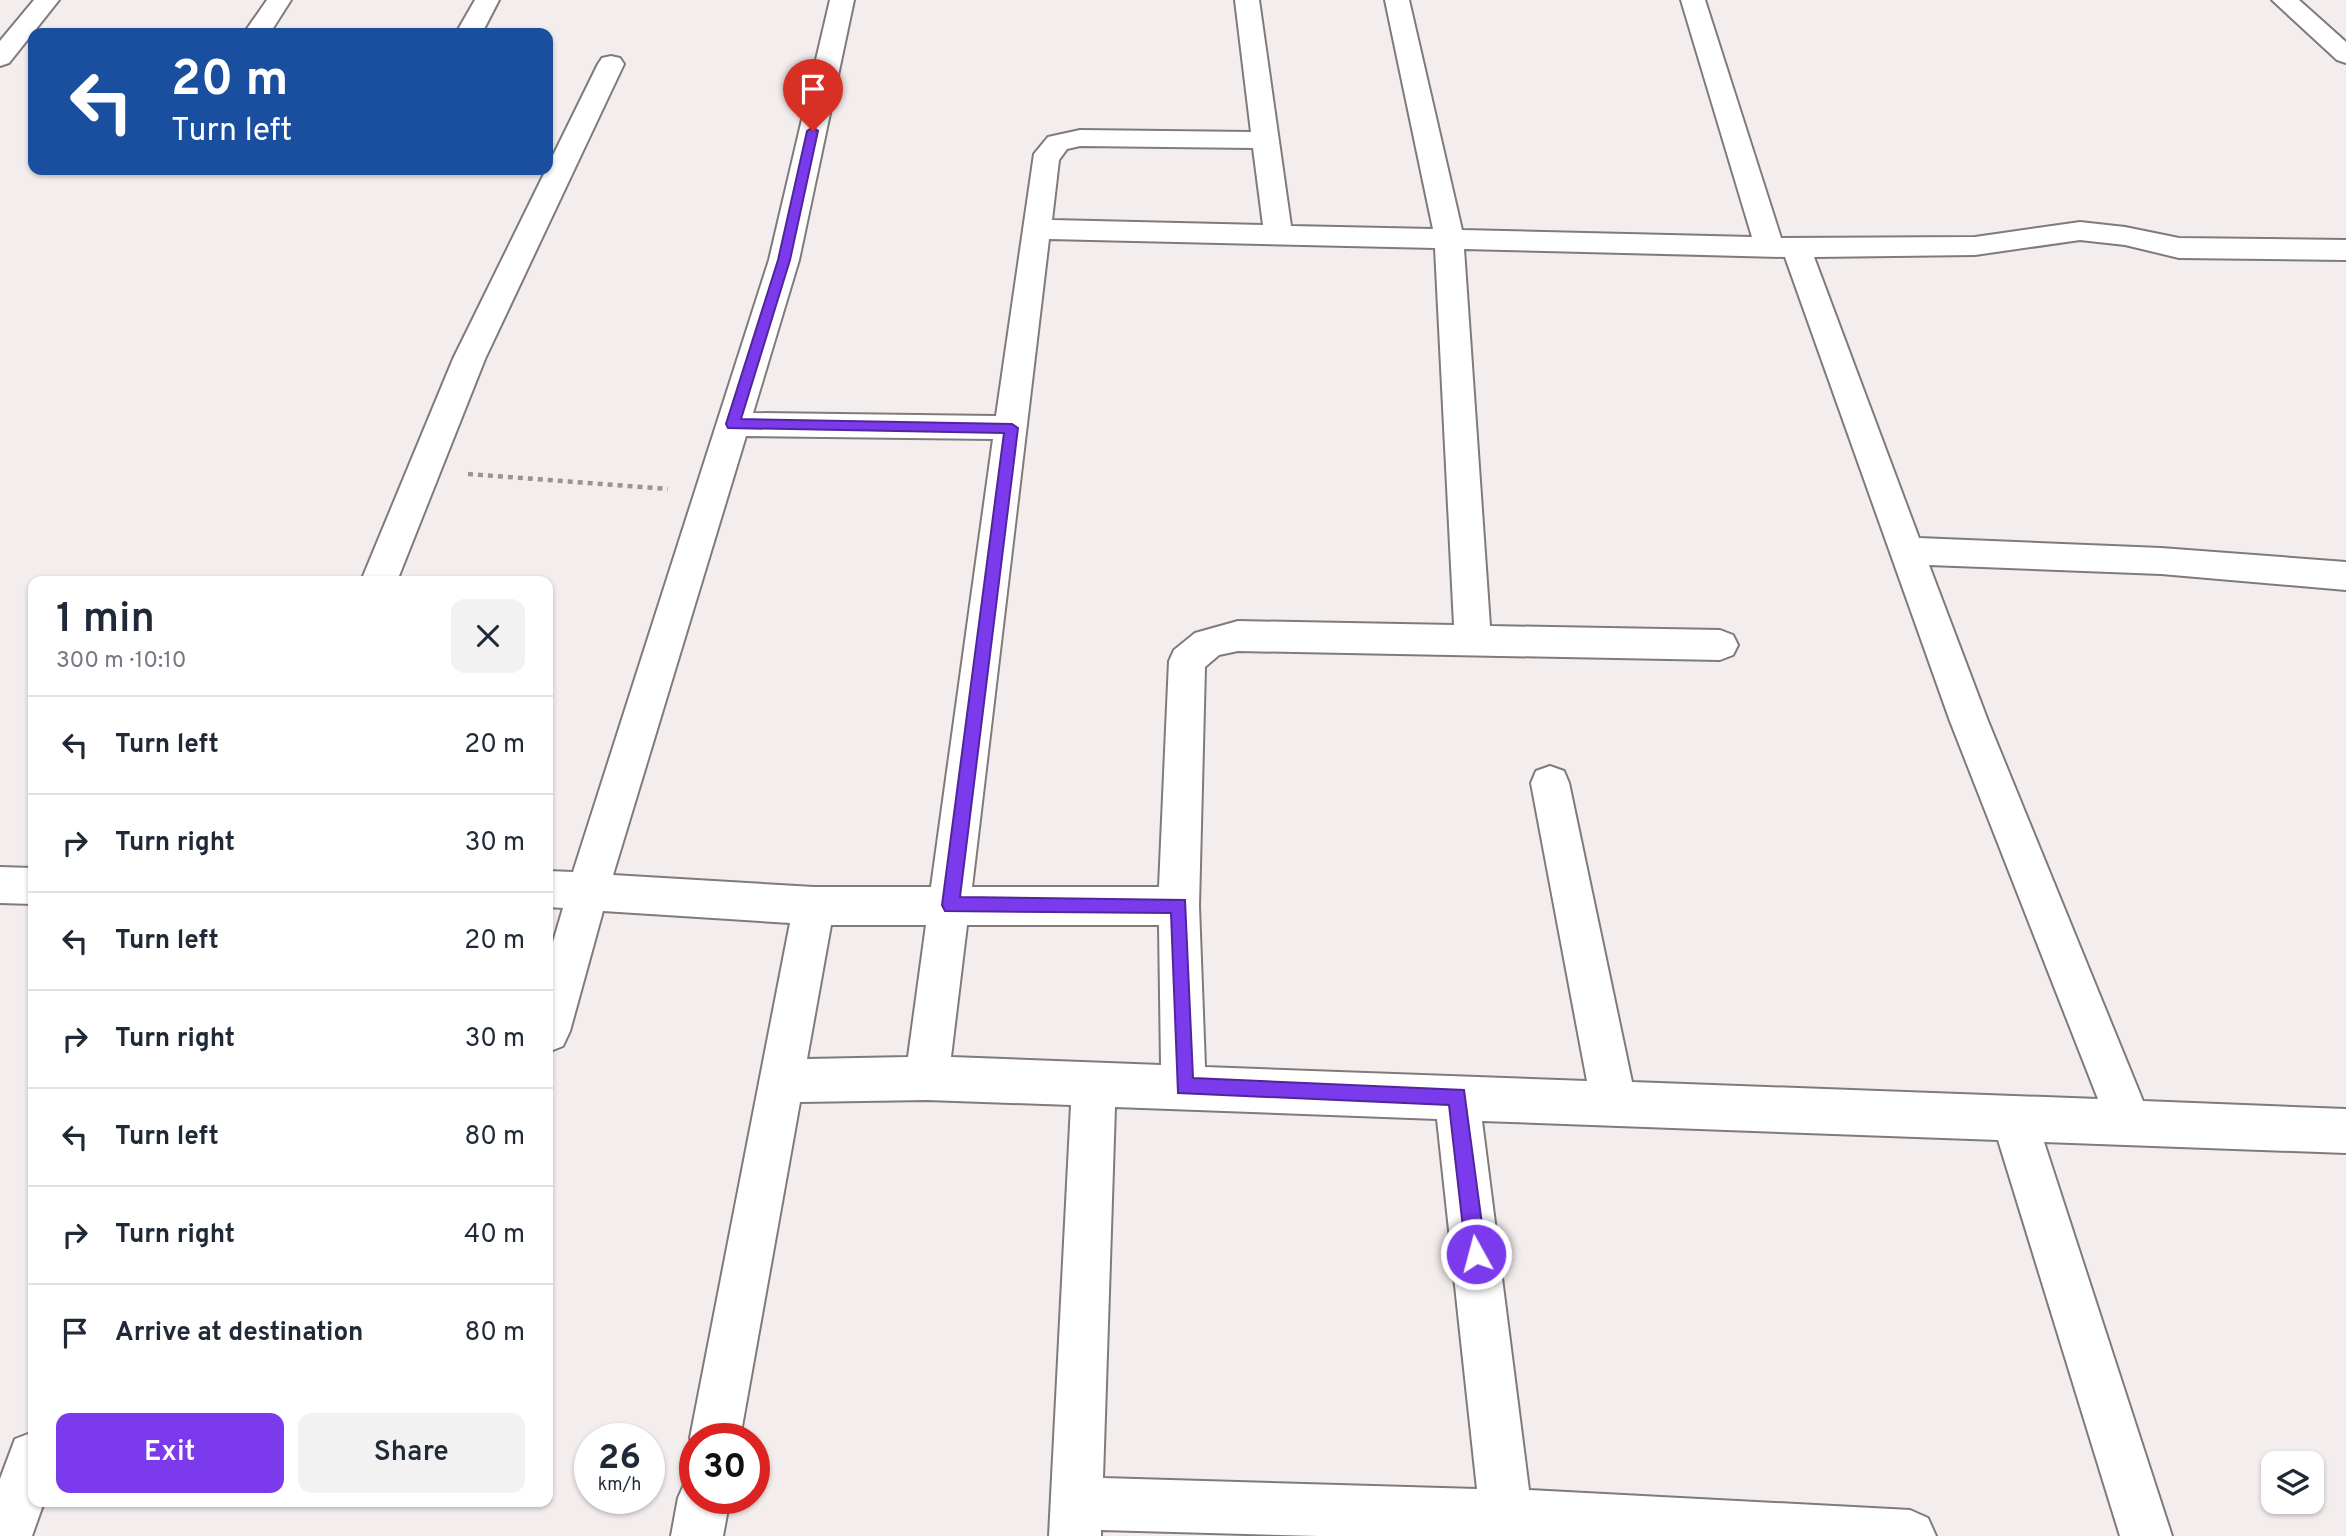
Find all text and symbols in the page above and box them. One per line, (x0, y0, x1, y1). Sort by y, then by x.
text: 20 m (171, 51, 288, 113)
icon: left (56, 56, 147, 147)
pin (783, 59, 843, 131)
icon: arrive (794, 70, 832, 108)
text: Turn left (171, 112, 292, 152)
text: 1 min (56, 594, 155, 647)
button: close (451, 599, 525, 673)
text: 300 m · 10:10 (56, 647, 187, 676)
icon: left (56, 726, 94, 764)
text: Turn left (115, 729, 219, 762)
text: 20 m (464, 729, 525, 762)
icon: right (56, 824, 94, 862)
text: Turn right (115, 827, 235, 860)
text: 30 m (465, 827, 525, 860)
icon: left (56, 922, 94, 960)
text: Turn left (115, 925, 219, 958)
text: 20 m (464, 925, 525, 958)
icon: right (56, 1020, 94, 1058)
text: Turn right (115, 1023, 235, 1056)
text: 30 m (465, 1023, 525, 1056)
icon: left (56, 1118, 94, 1156)
text: Turn left (115, 1121, 219, 1154)
text: 80 m (465, 1121, 525, 1154)
icon: right (56, 1216, 94, 1254)
position arrow (1439, 1217, 1513, 1291)
text: Turn right (115, 1219, 235, 1252)
text: 40 m (464, 1219, 525, 1252)
icon: arrive (56, 1314, 94, 1352)
text: Arrive at destination (115, 1317, 363, 1350)
text: 80 m (465, 1317, 525, 1350)
button: Exit (56, 1413, 284, 1493)
button: Share (298, 1413, 525, 1493)
speed limit sign: 30 (679, 1423, 770, 1514)
text: 26 (598, 1437, 641, 1481)
map controls (2261, 1451, 2324, 1514)
button: layers (2261, 1451, 2324, 1514)
text: km/h (598, 1474, 641, 1497)

